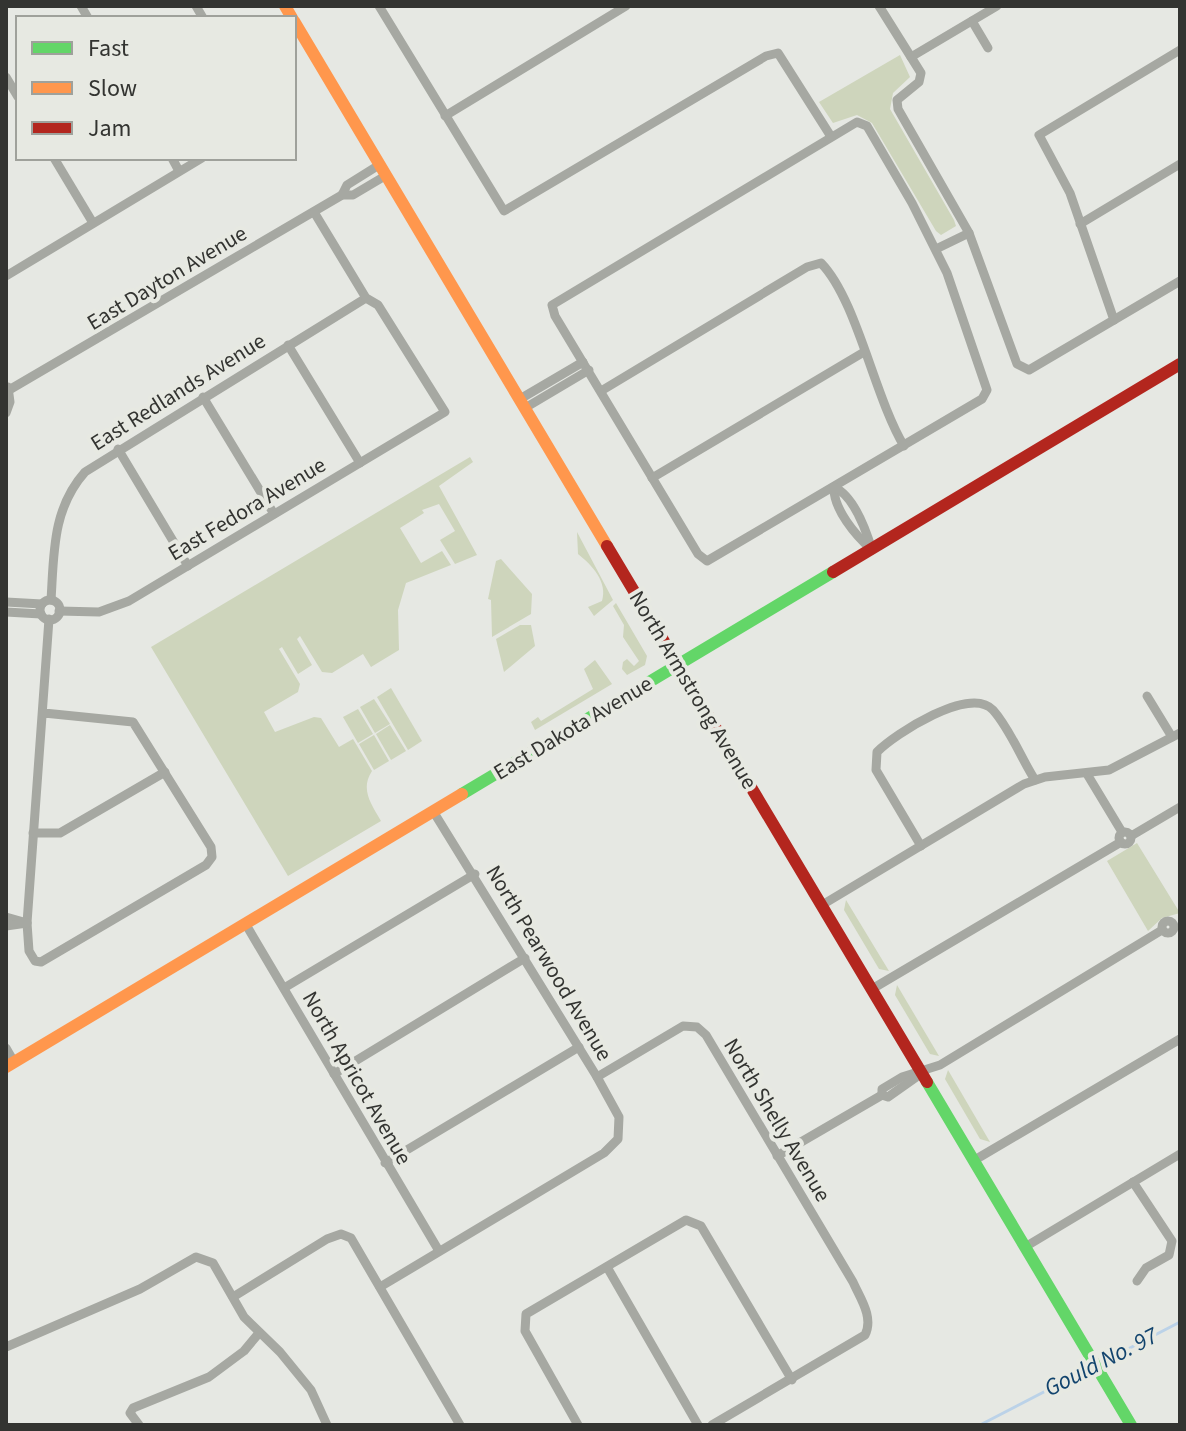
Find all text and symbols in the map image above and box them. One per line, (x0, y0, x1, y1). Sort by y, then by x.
legend (16, 16, 296, 160)
text: Fast (88, 31, 129, 66)
text: Slow (88, 71, 137, 106)
text: Jam (88, 111, 132, 146)
street label: East Dayton Avenue (81, 218, 253, 338)
street label: East Redlands Avenue (84, 325, 272, 459)
street label: East Fedora Avenue (162, 449, 332, 569)
street label: North Armstrong Avenue (621, 585, 765, 795)
street label: East Dakota Avenue (488, 668, 659, 788)
street label: North Pearwood Avenue (478, 859, 620, 1067)
street label: North Apricot Avenue (294, 985, 420, 1171)
street label: North Shelly Avenue (715, 1032, 839, 1208)
water label: Gould No. 97 (1038, 1318, 1165, 1406)

